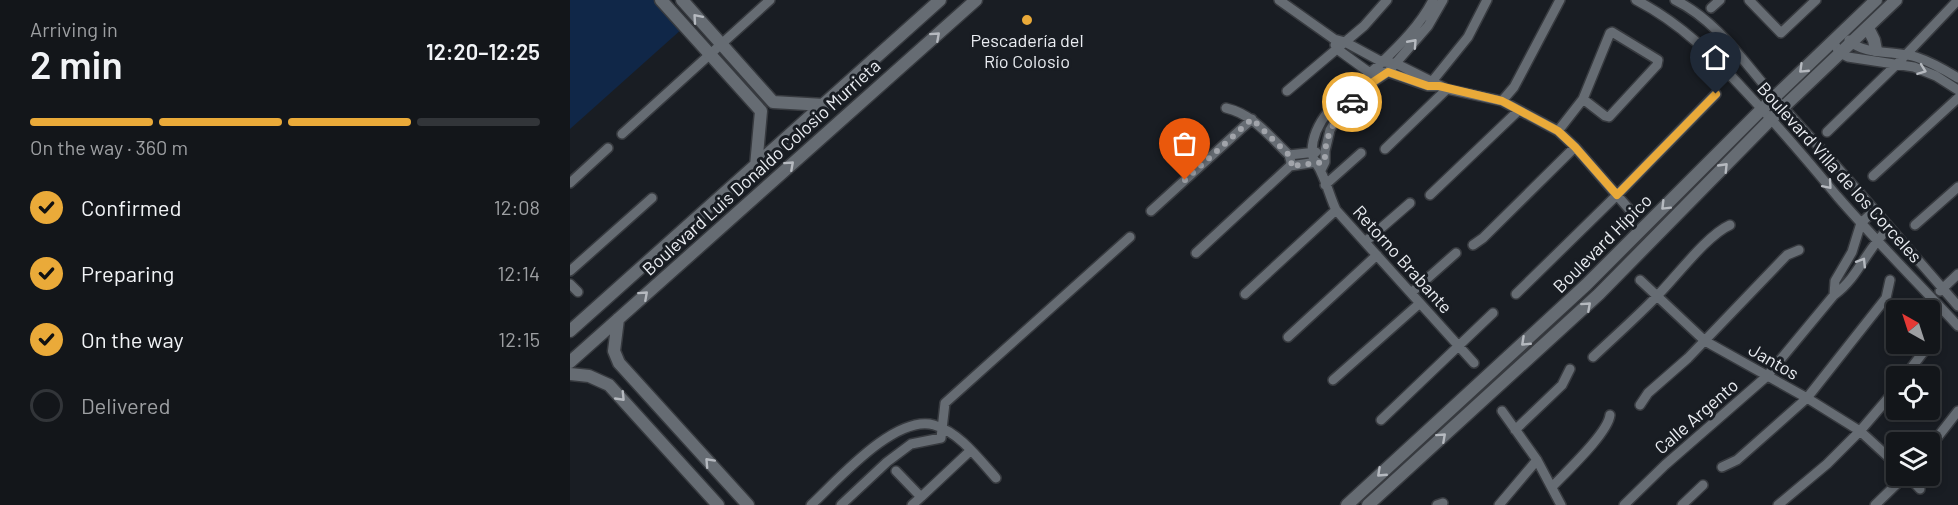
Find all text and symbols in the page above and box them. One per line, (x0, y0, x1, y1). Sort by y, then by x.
marker: Pescadería del Río Colosio (1020, 13, 1034, 27)
one-way arrow (694, 14, 705, 25)
text: Arriving in (30, 17, 118, 41)
place label: Pescadería del Río Colosio (970, 29, 1084, 72)
one-way arrow (929, 32, 940, 43)
pin (1690, 32, 1741, 94)
text: 12:20–12:25 (426, 38, 540, 64)
one-way arrow (1406, 39, 1417, 50)
text: 2 min (30, 40, 123, 87)
icon: home (1699, 41, 1732, 74)
street label: Boulevard Luis Donaldo Colosio Murrieta (638, 54, 884, 280)
one-way arrow (1800, 62, 1810, 73)
one-way arrow (1916, 63, 1926, 76)
courier (1322, 72, 1382, 132)
street label: Boulevard Villa de los Corceles (1753, 77, 1927, 267)
icon: car (1336, 86, 1369, 119)
pin (1159, 118, 1210, 180)
icon: bag (1168, 127, 1201, 160)
text: On the way · 360 m (30, 135, 188, 159)
one-way arrow (783, 161, 794, 172)
one-way arrow (1716, 164, 1727, 175)
one-way arrow (1821, 178, 1832, 189)
street label: Boulevard Hípico (1548, 189, 1656, 297)
icon: check (30, 191, 63, 224)
text: Confirmed (81, 194, 181, 220)
text: 12:08 (494, 195, 540, 219)
street label: Retorno Brabante (1349, 200, 1457, 318)
one-way arrow (1661, 200, 1672, 210)
icon: check (30, 257, 63, 290)
one-way arrow (1855, 258, 1866, 269)
text: Preparing (81, 260, 174, 286)
text: 12:14 (497, 261, 540, 285)
one-way arrow (638, 291, 648, 302)
north arrow (1886, 300, 1940, 354)
map controls (1886, 300, 1940, 486)
one-way arrow (1580, 302, 1590, 313)
icon: check (30, 323, 63, 356)
text: On the way (81, 326, 184, 352)
text: 12:15 (498, 327, 540, 351)
one-way arrow (1521, 335, 1532, 346)
street label: Jantos (1745, 338, 1803, 384)
button: locate (1886, 366, 1940, 420)
street label: Calle Argento (1650, 374, 1742, 458)
one-way arrow (614, 391, 625, 401)
text: Delivered (81, 392, 170, 418)
button: layers (1886, 432, 1940, 486)
one-way arrow (1435, 433, 1446, 444)
one-way arrow (705, 458, 716, 469)
one-way arrow (1377, 466, 1387, 477)

